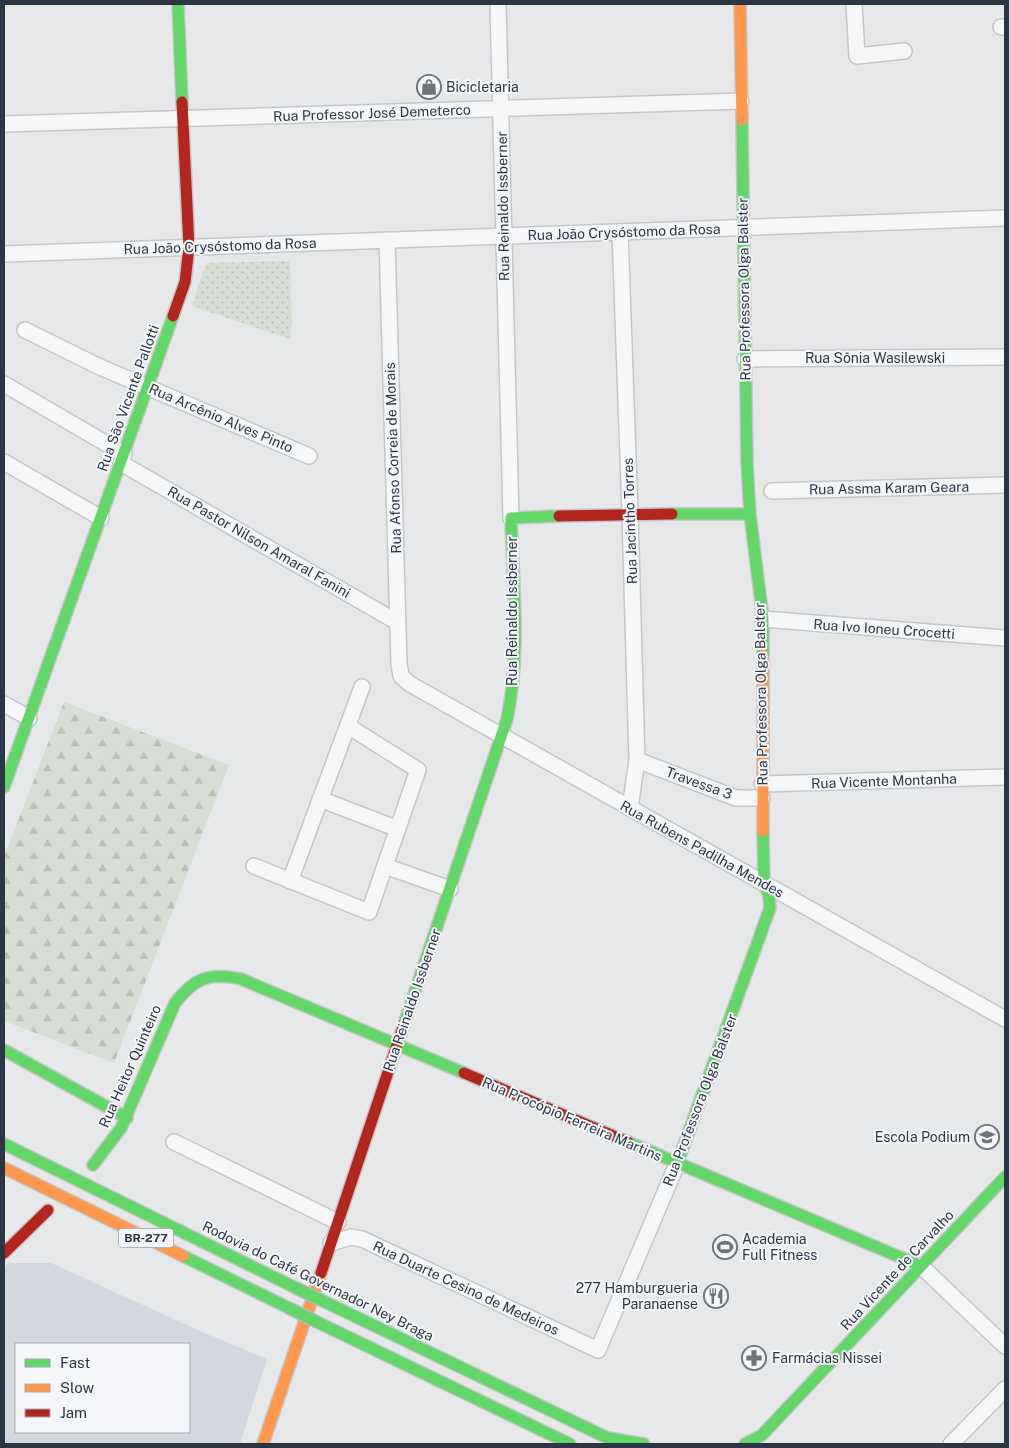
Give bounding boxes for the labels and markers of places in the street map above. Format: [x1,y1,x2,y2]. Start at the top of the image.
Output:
shop icon: Bicicletaria [416,74,442,100]
place label: Bicicletaria [446,79,519,95]
school or university icon: Escola Podium [974,1124,1000,1150]
place label: Escola Podium [875,1129,970,1145]
place label: Academia Full Fitness [742,1231,817,1263]
sports icon: Academia Full Fitness [712,1234,738,1260]
place label: 277 Hamburgueria Paranaense [576,1280,698,1312]
restaurant icon: 277 Hamburgueria Paranaense [703,1283,729,1309]
pharmacy icon: Farmácias Nissei [741,1345,767,1371]
place label: Farmácias Nissei [772,1350,882,1366]

